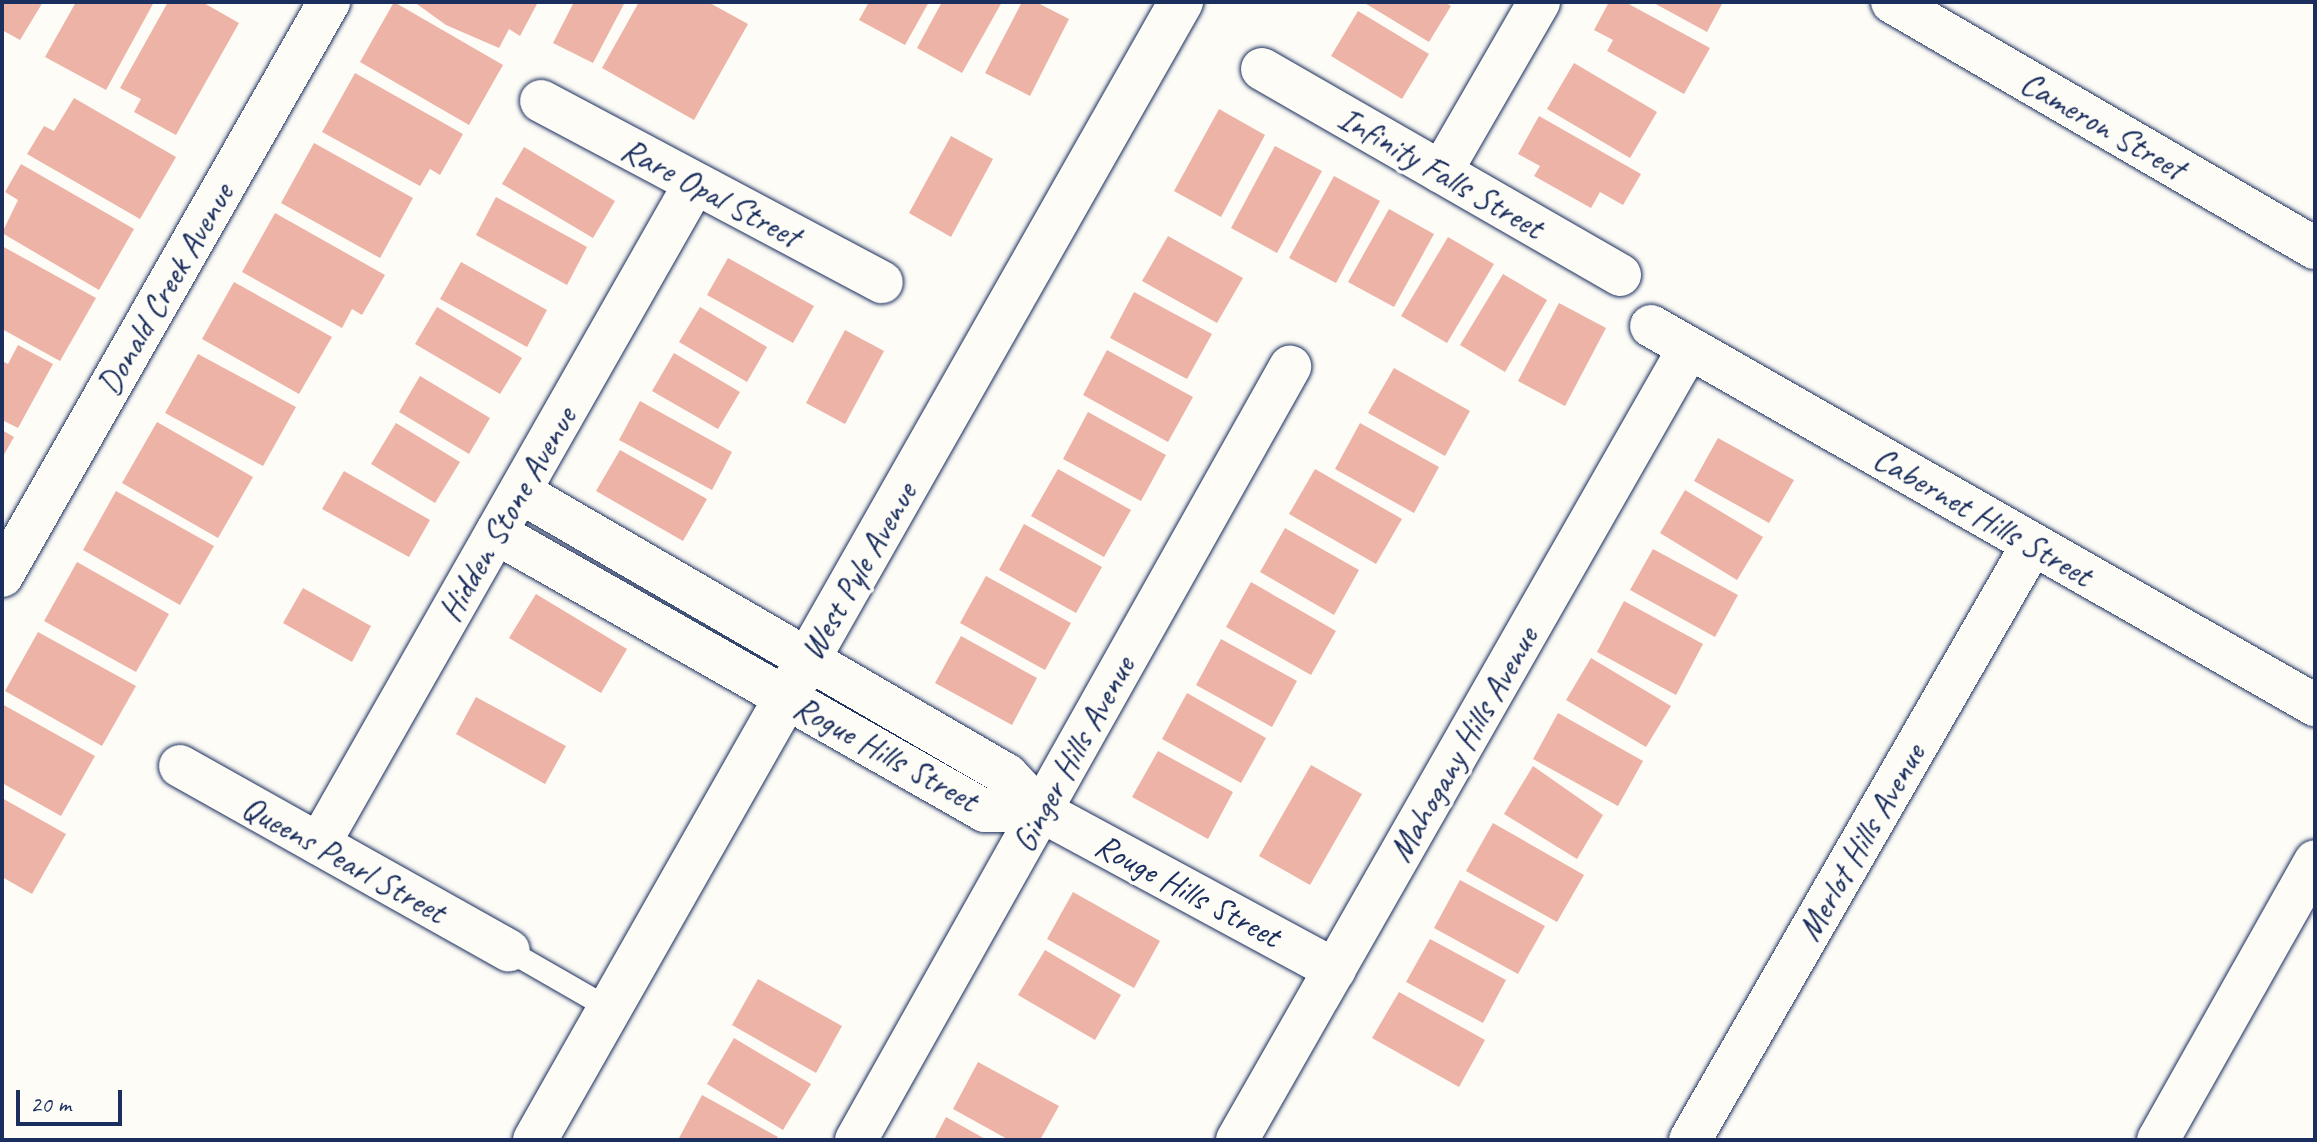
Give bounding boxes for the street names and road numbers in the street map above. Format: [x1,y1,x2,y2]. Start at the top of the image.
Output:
street label: Cameron Street [2014,62,2192,188]
street label: Infinity Falls Street [1331,96,1551,248]
street label: Rare Opal Street [614,128,808,256]
street label: Donald Creek Avenue [88,176,242,402]
street label: Hidden Stone Avenue [429,400,585,628]
street label: Cabernet Hills Street [1866,437,2100,595]
street label: West Pyle Avenue [791,475,925,667]
street label: Mahogany Hills Avenue [1379,620,1547,868]
street label: Ginger Hills Avenue [1002,649,1144,859]
street label: Rogue Hills Street [786,685,986,821]
street label: Merlot Hills Avenue [1788,736,1934,948]
street label: Queens Pearl Street [235,786,453,932]
street label: Rouge Hills Street [1088,824,1288,956]

